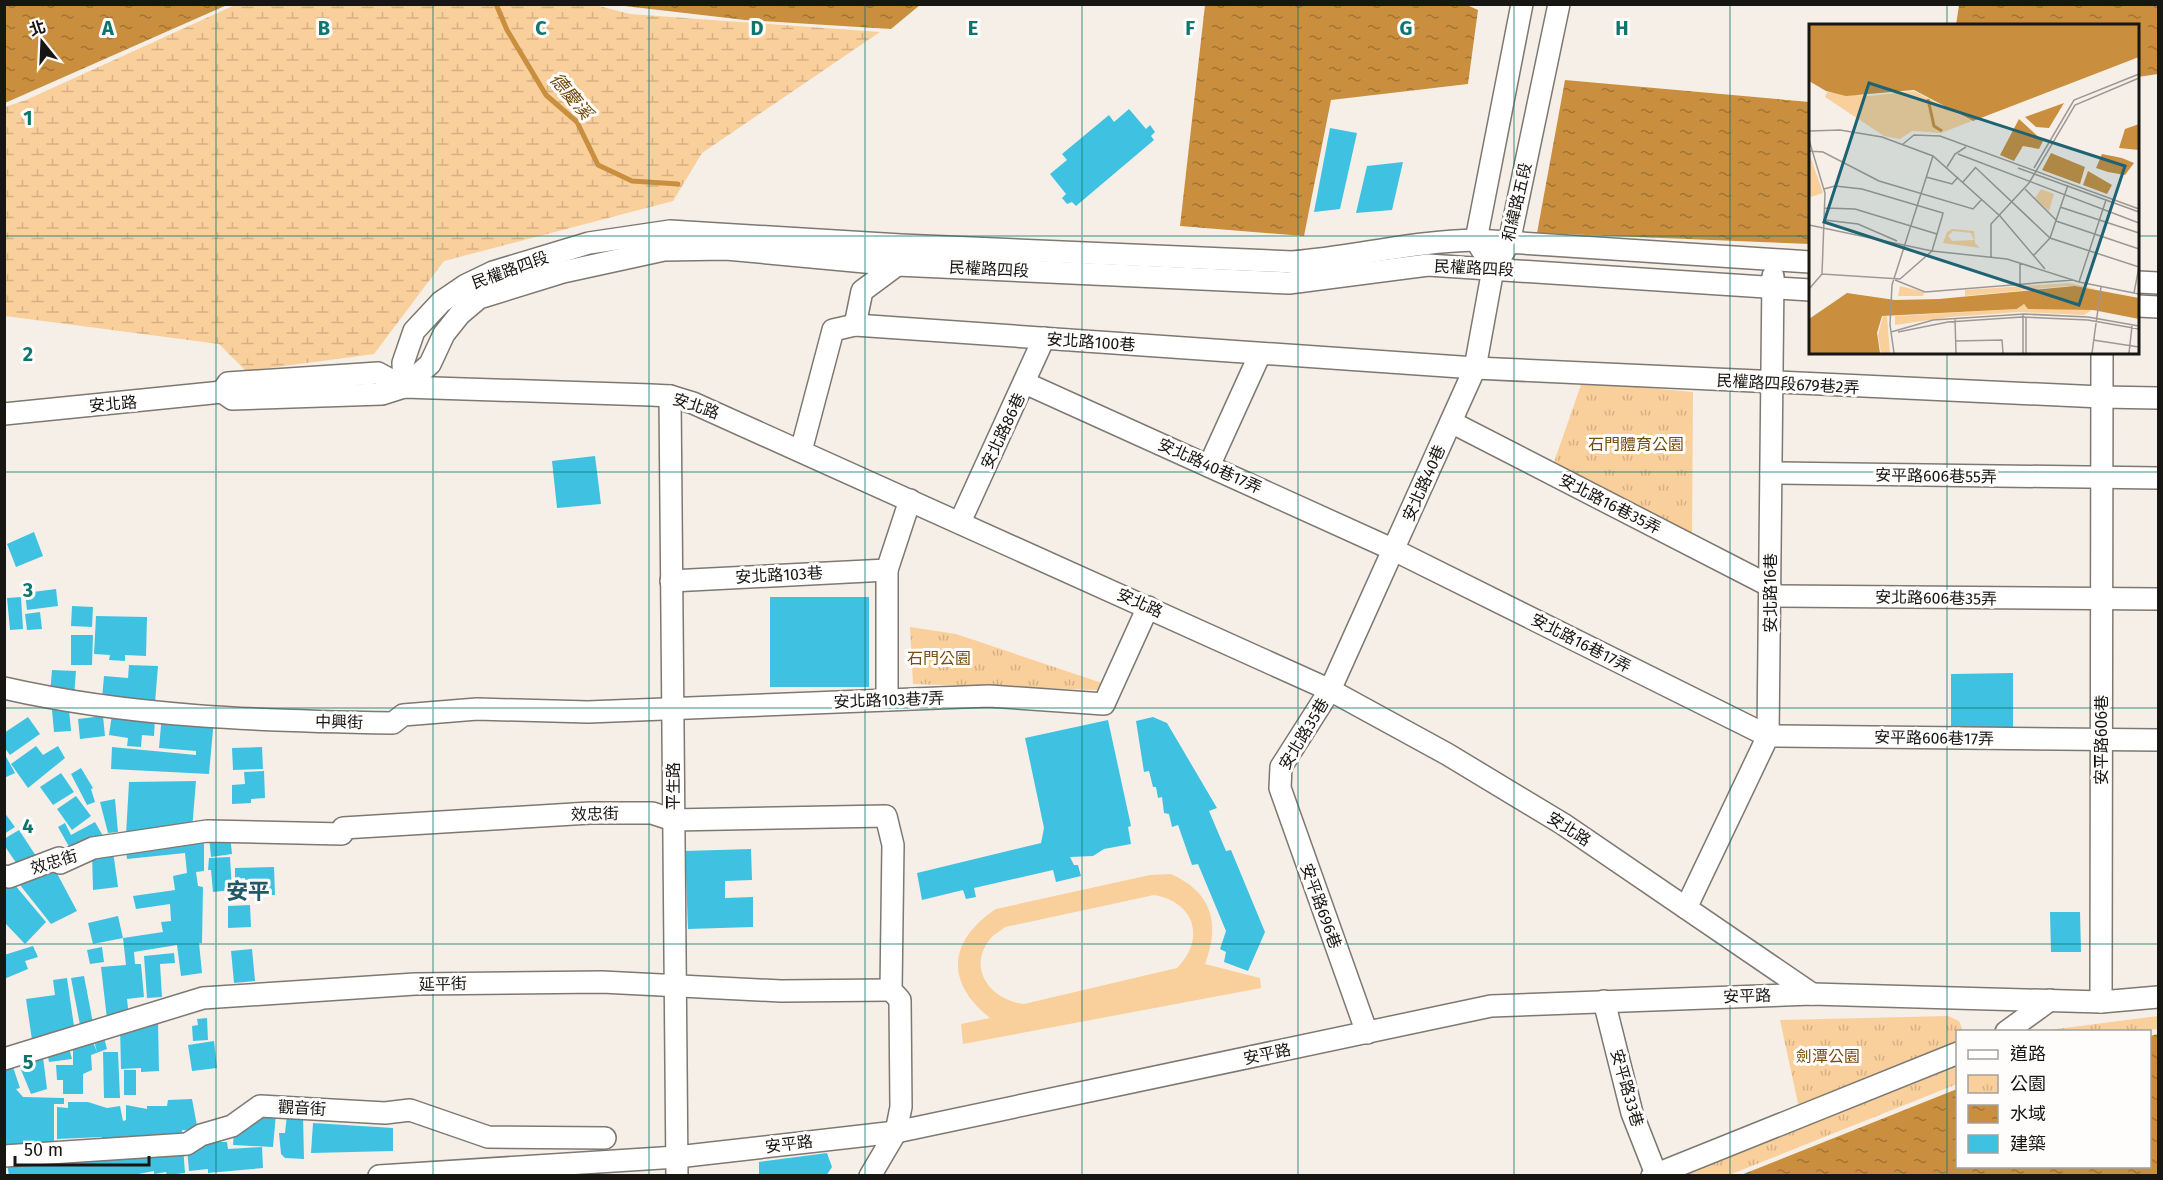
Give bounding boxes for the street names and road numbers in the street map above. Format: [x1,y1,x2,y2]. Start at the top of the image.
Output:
street label: 和緯路五段 [1499,161,1535,243]
street label: 民權路四段 [469,247,551,293]
street label: 民權路四段 [1434,256,1514,280]
street label: 民權路四段 [949,257,1029,281]
street label: 安北路100巷 [1046,329,1136,355]
street label: 民權路四段679巷2弄 [1716,371,1860,397]
street label: 安北路 [670,389,722,423]
street label: 安北路86巷 [977,390,1029,472]
street label: 安北路 [88,392,138,416]
street label: 安北路40巷17弄 [1155,435,1265,497]
street label: 安北路40巷 [1399,442,1449,524]
street label: 安平路606巷55弄 [1875,465,1997,487]
street label: 安北路16巷35弄 [1556,470,1664,538]
street label: 安北路16巷 [1761,553,1780,633]
street label: 安北路103巷 [735,563,823,587]
street label: 安北路 [1114,585,1166,621]
street label: 安北路606巷35弄 [1875,587,1997,609]
street label: 安北路16巷17弄 [1528,610,1634,676]
street label: 安北路103巷7弄 [833,689,945,711]
street label: 安北路35巷 [1275,695,1333,773]
street label: 安平路606巷 [2092,695,2111,785]
street label: 中興街 [315,712,363,732]
street label: 安平路606巷17弄 [1874,727,1994,749]
street label: 平生路 [664,762,683,810]
street label: 效忠街 [571,804,619,824]
street label: 安北路 [1544,808,1594,850]
street label: 效忠街 [28,846,80,878]
street label: 安平路696巷 [1297,861,1345,951]
street label: 延平街 [419,974,467,994]
street label: 安平路 [1723,986,1771,1006]
street label: 安平路 [1242,1040,1292,1068]
street label: 安平路33巷 [1607,1047,1647,1129]
street label: 觀音街 [278,1097,326,1119]
street label: 安平路 [764,1132,814,1156]

